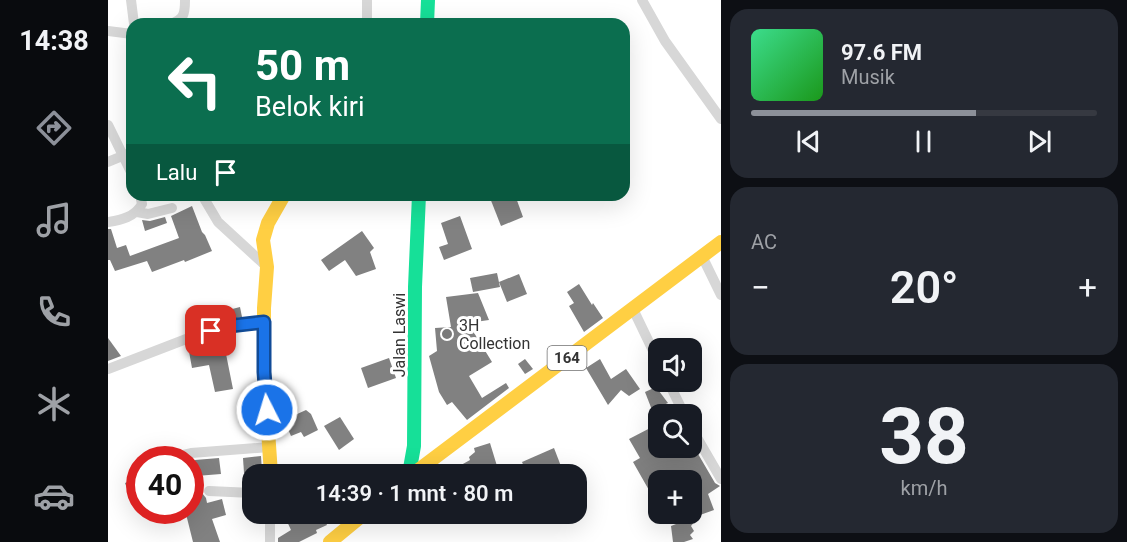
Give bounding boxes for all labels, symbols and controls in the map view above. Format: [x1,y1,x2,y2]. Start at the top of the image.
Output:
text: 14:38 [19,25,89,57]
text: 97.6 FM [841,40,922,65]
text: 50 m [255,41,350,90]
icon: left [156,42,234,120]
text: Musik [841,65,895,89]
text: Belok kiri [255,91,364,123]
icon: directions [33,107,75,149]
icon: previous [792,125,825,158]
icon: pause [907,125,940,158]
icon: next [1023,125,1056,158]
icon: arrive [209,156,242,189]
text: Lalu [156,160,197,185]
icon: music [33,199,75,241]
text: AC [751,230,777,254]
text: 20° [890,261,958,314]
text: − [751,268,770,307]
text: + [1078,268,1097,307]
icon: phone [33,291,75,333]
street label: Jalan Laswi [390,293,409,377]
pin [185,305,236,356]
icon: arrive [194,314,227,347]
place label: 3H Collection [459,316,530,353]
marker: 3H Collection [440,327,454,341]
map controls [648,338,702,524]
button: sound [648,338,702,392]
road number: 164 [548,346,586,370]
position arrow [235,378,299,442]
icon: climate [33,383,75,425]
text: 38 [879,391,969,482]
button: search [648,404,702,458]
speed limit sign: 40 [126,446,204,524]
button: + [648,470,702,524]
icon: car [33,475,75,517]
text: km/h [901,476,947,500]
text: 14:39 · 1 mnt · 80 m [316,481,513,506]

